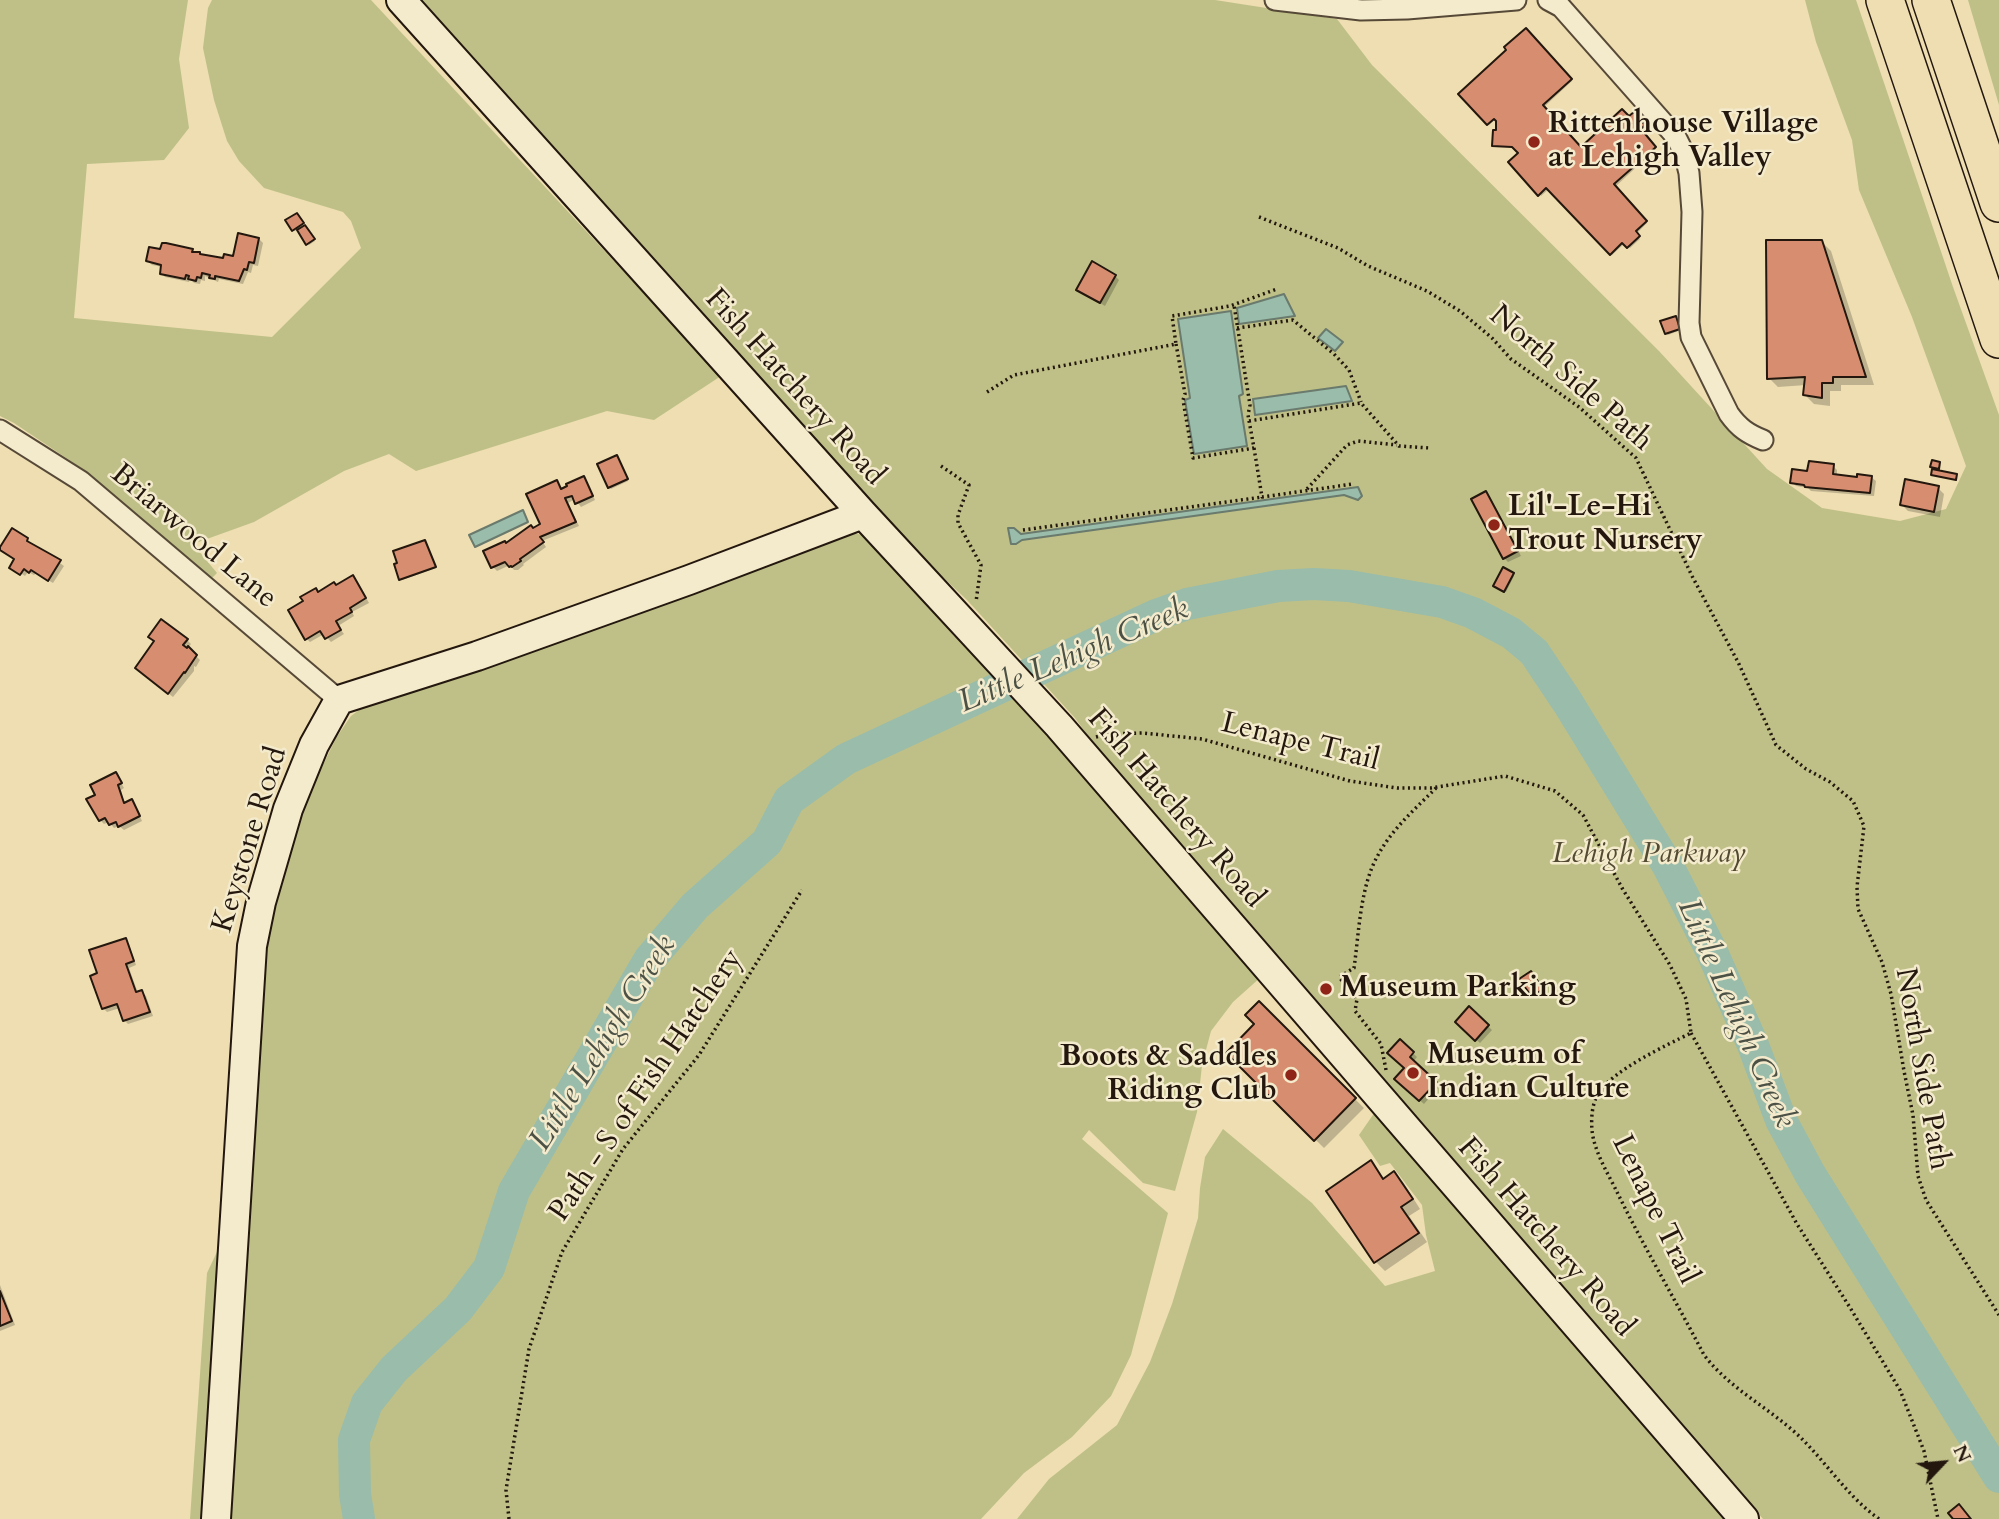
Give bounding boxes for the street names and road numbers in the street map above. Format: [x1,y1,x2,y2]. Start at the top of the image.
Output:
street label: Fish Hatchery Road [696,282,892,494]
street label: North Side Path [1481,298,1659,460]
street label: Briarwood Lane [103,457,283,617]
street label: Fish Hatchery Road [1079,702,1271,916]
street label: Lenape Trail [1217,706,1383,780]
street label: Keystone Road [206,743,296,937]
street label: Path - S of Fish Hatchery [542,943,752,1229]
street label: North Side Path [1886,965,1956,1173]
street label: Lenape Trail [1602,1130,1706,1290]
street label: Fish Hatchery Road [1449,1131,1641,1345]

